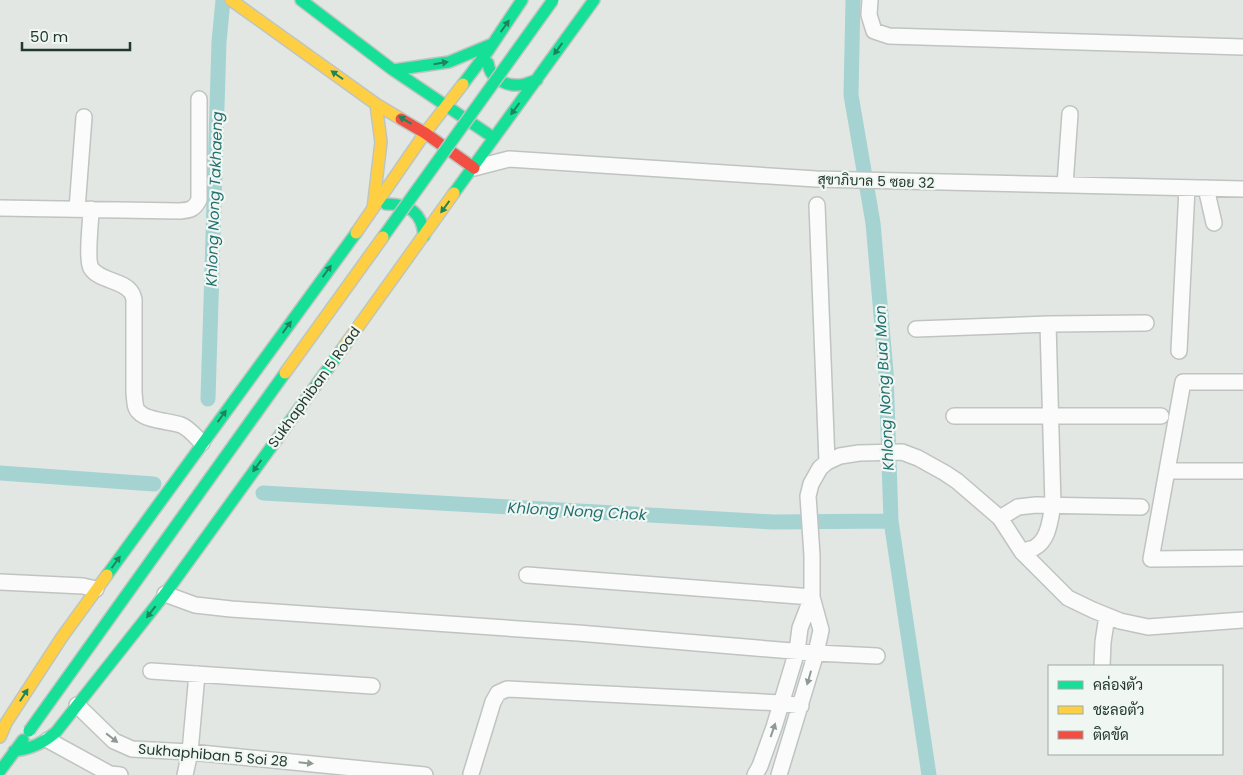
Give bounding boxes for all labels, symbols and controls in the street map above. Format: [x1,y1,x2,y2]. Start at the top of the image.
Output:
one-way arrow [500,19,510,32]
scale bar [22,20,130,52]
text: 50 m [30,26,68,47]
one-way arrow [553,42,564,55]
one-way arrow [434,58,450,66]
one-way arrow [330,70,344,80]
one-way arrow [510,102,521,115]
water label: Khlong Nong Takhaeng [200,111,228,287]
one-way arrow [398,116,411,125]
street label: สุขาภิบาล 5 ซอย 32 [817,169,935,193]
one-way arrow [440,200,450,214]
one-way arrow [322,265,333,278]
water label: Khlong Nong Bua Mon [869,305,899,471]
one-way arrow [281,320,291,333]
street label: Sukhaphiban 5 Road [263,322,365,452]
one-way arrow [217,409,227,423]
one-way arrow [252,459,262,473]
water label: Khlong Nong Chok [507,497,648,525]
one-way arrow [111,556,122,569]
one-way arrow [146,605,157,618]
legend [1048,665,1223,755]
one-way arrow [805,670,813,686]
text: คล่องตัว [1093,674,1143,695]
one-way arrow [19,689,29,702]
text: ชะลอตัว [1093,699,1144,720]
one-way arrow [770,722,777,737]
text: ติดขัด [1093,724,1129,745]
one-way arrow [105,733,118,744]
street label: Sukhaphiban 5 Soi 28 [137,738,289,772]
one-way arrow [298,759,314,767]

